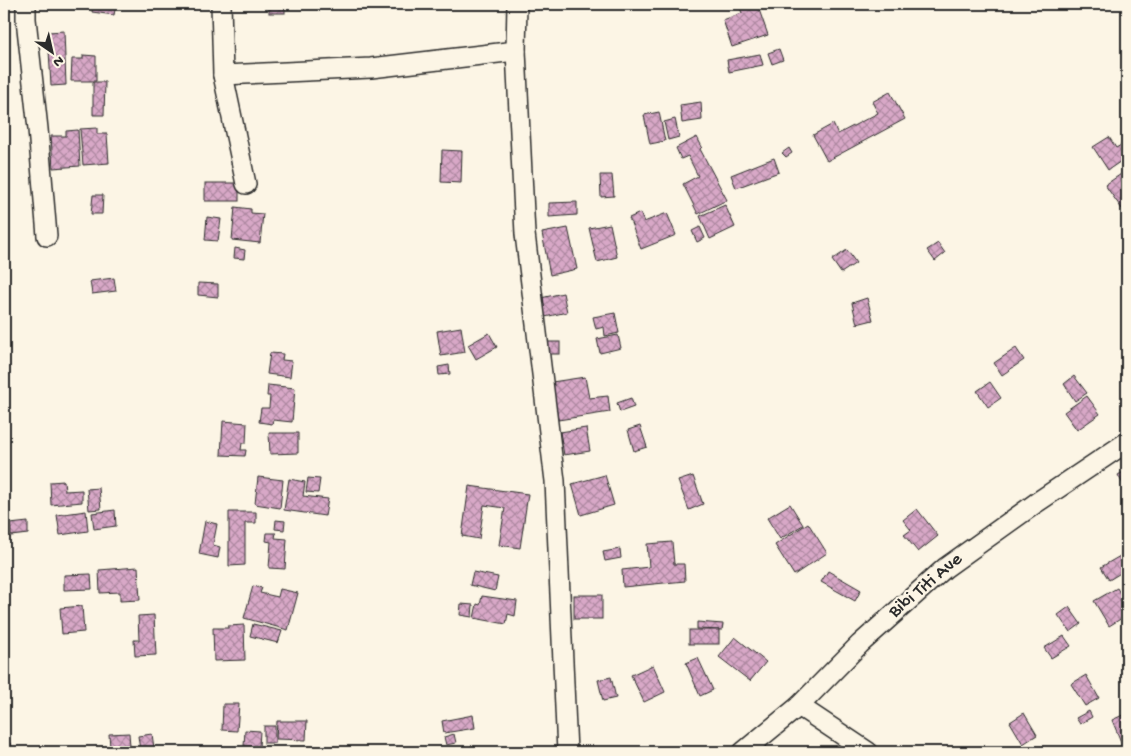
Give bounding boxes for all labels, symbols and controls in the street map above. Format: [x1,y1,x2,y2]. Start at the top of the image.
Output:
north arrow [28,28,78,78]
text: N [49,51,66,70]
street label: Bibi Titi Ave [883,548,968,624]

